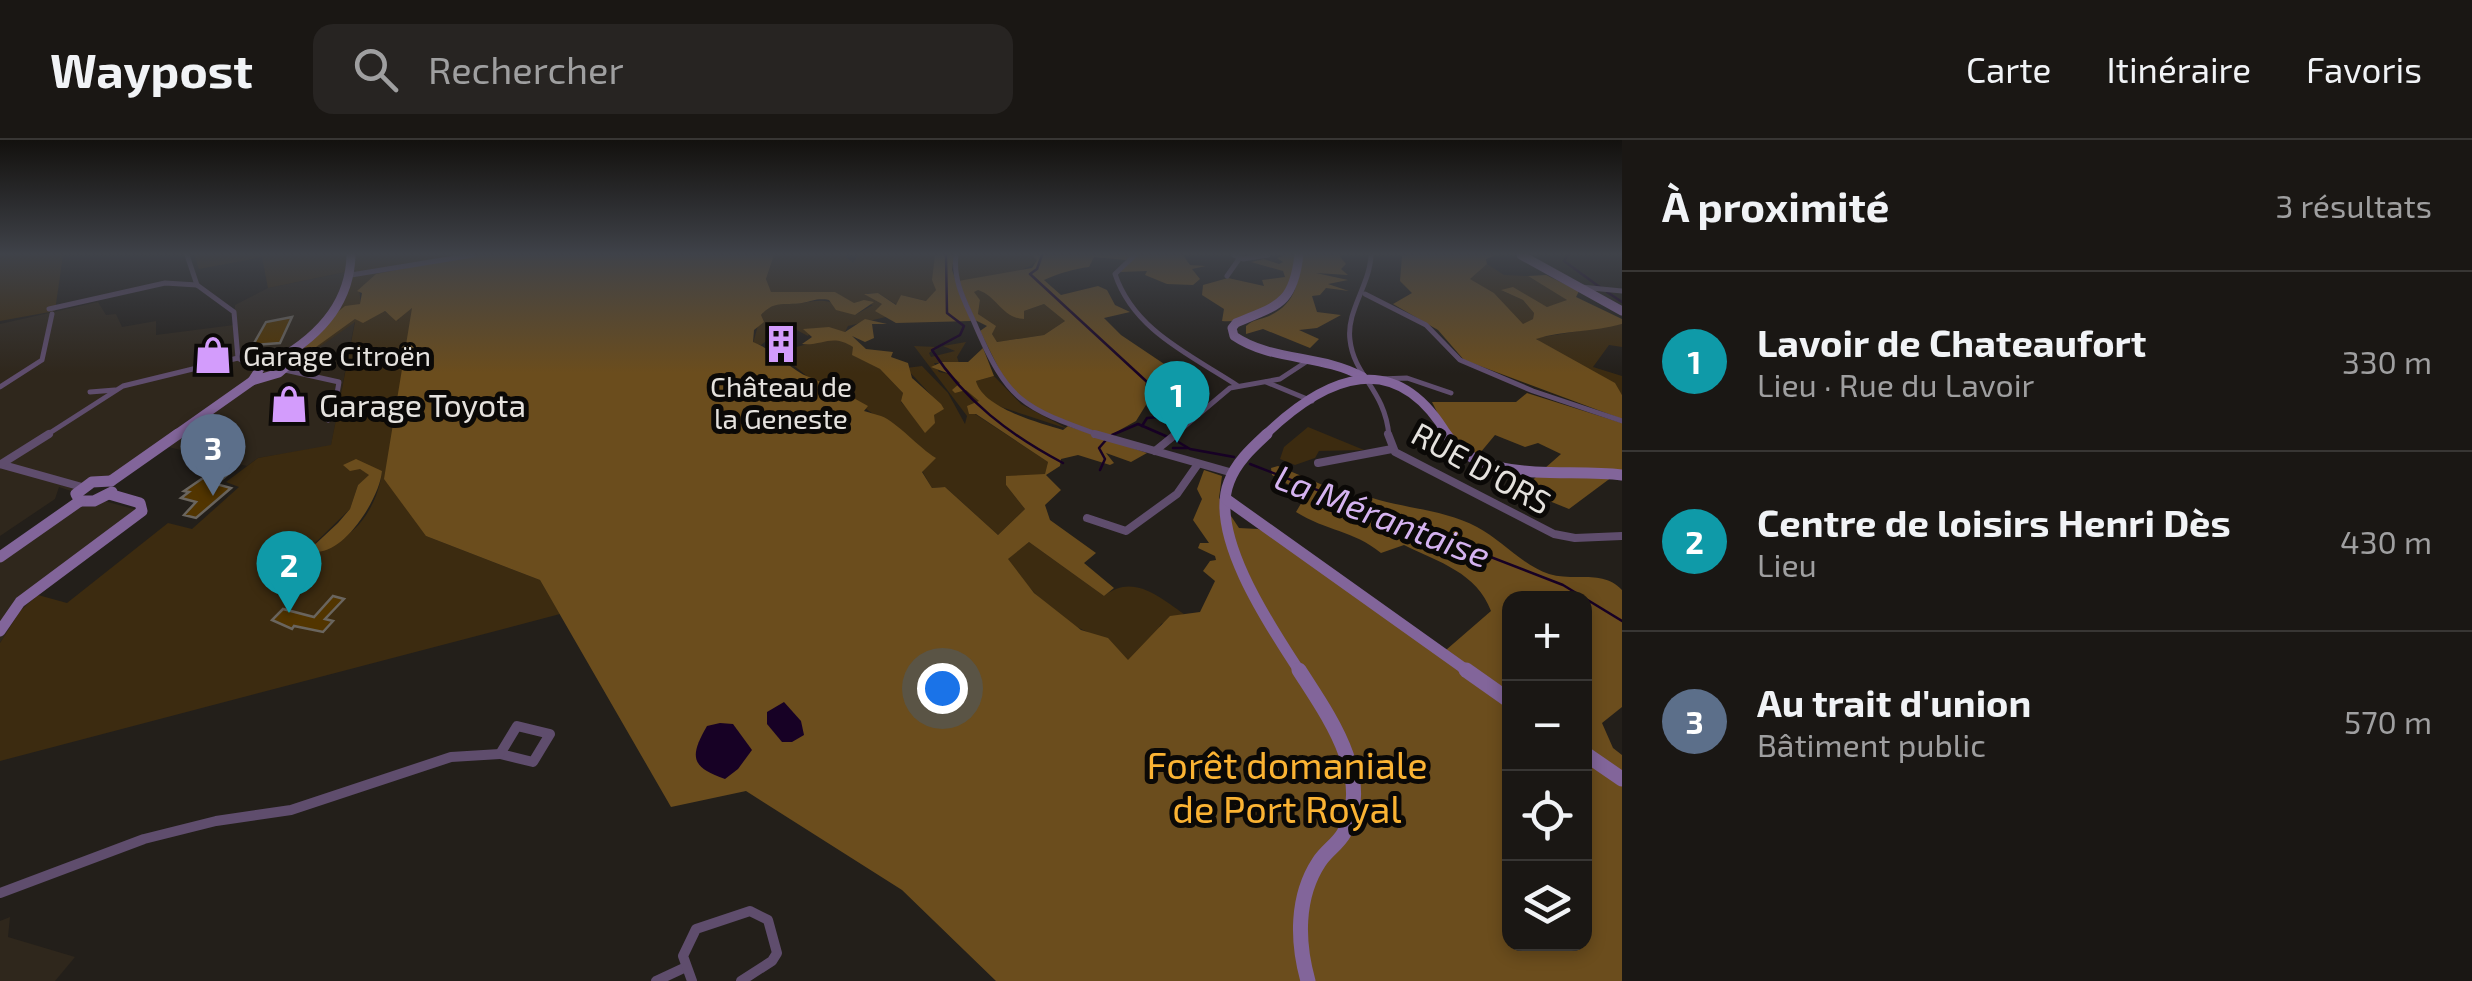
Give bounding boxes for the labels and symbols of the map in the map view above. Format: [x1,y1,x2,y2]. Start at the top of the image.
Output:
building icon: Château de la Geneste [760,323,802,365]
shop icon: Garage Citroën [192,334,234,376]
place label: Garage Citroën [243,338,431,372]
pin: 1 [1144,360,1210,443]
place label: Château de la Geneste [710,369,852,435]
shop icon: Garage Toyota [268,383,310,425]
place label: Garage Toyota [319,385,526,423]
street label: RUE D'ORS [1406,413,1558,521]
pin: 3 [180,414,246,496]
water label: La Mérantaise [1269,455,1497,575]
pin: 2 [256,530,322,613]
your location [917,663,968,714]
park label: Forêt domaniale de Port Royal [1146,741,1428,831]

